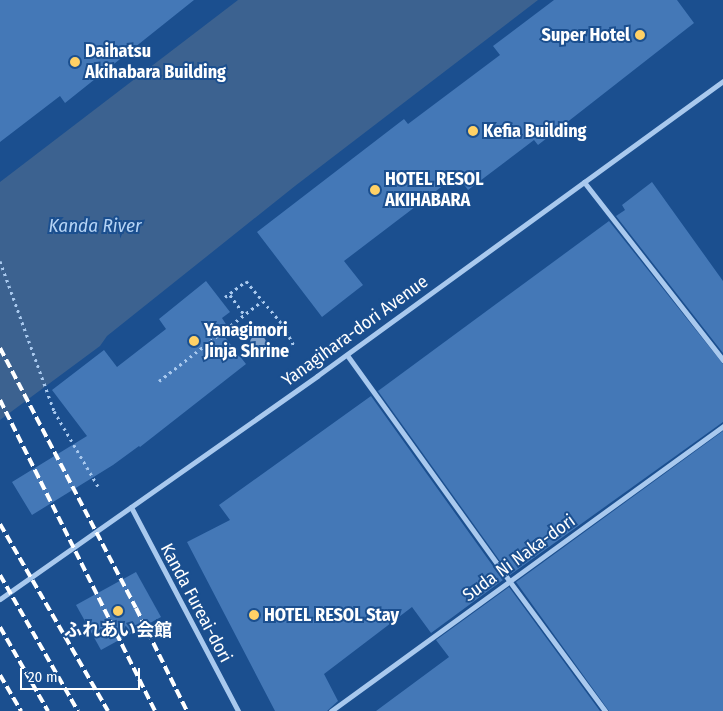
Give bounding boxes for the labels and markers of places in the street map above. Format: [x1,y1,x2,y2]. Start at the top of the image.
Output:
place label: Super Hotel [542,24,630,46]
marker: Super Hotel [634,29,646,41]
place label: Daihatsu Akihabara Building [85,41,226,84]
marker: Daihatsu Akihabara Building [69,56,81,68]
place label: Kefia Building [483,120,587,142]
marker: Kefia Building [467,125,479,137]
place label: HOTEL RESOL AKIHABARA [385,169,484,212]
marker: HOTEL RESOL AKIHABARA [369,184,381,196]
place label: Yanagimori Jinja Shrine [204,320,289,362]
marker: Yanagimori Jinja Shrine [188,335,200,347]
place label: HOTEL RESOL Stay [264,604,399,626]
marker: ふれあい会館 [112,605,124,617]
marker: HOTEL RESOL Stay [248,609,260,621]
place label: ふれあい会館 [64,619,172,641]

